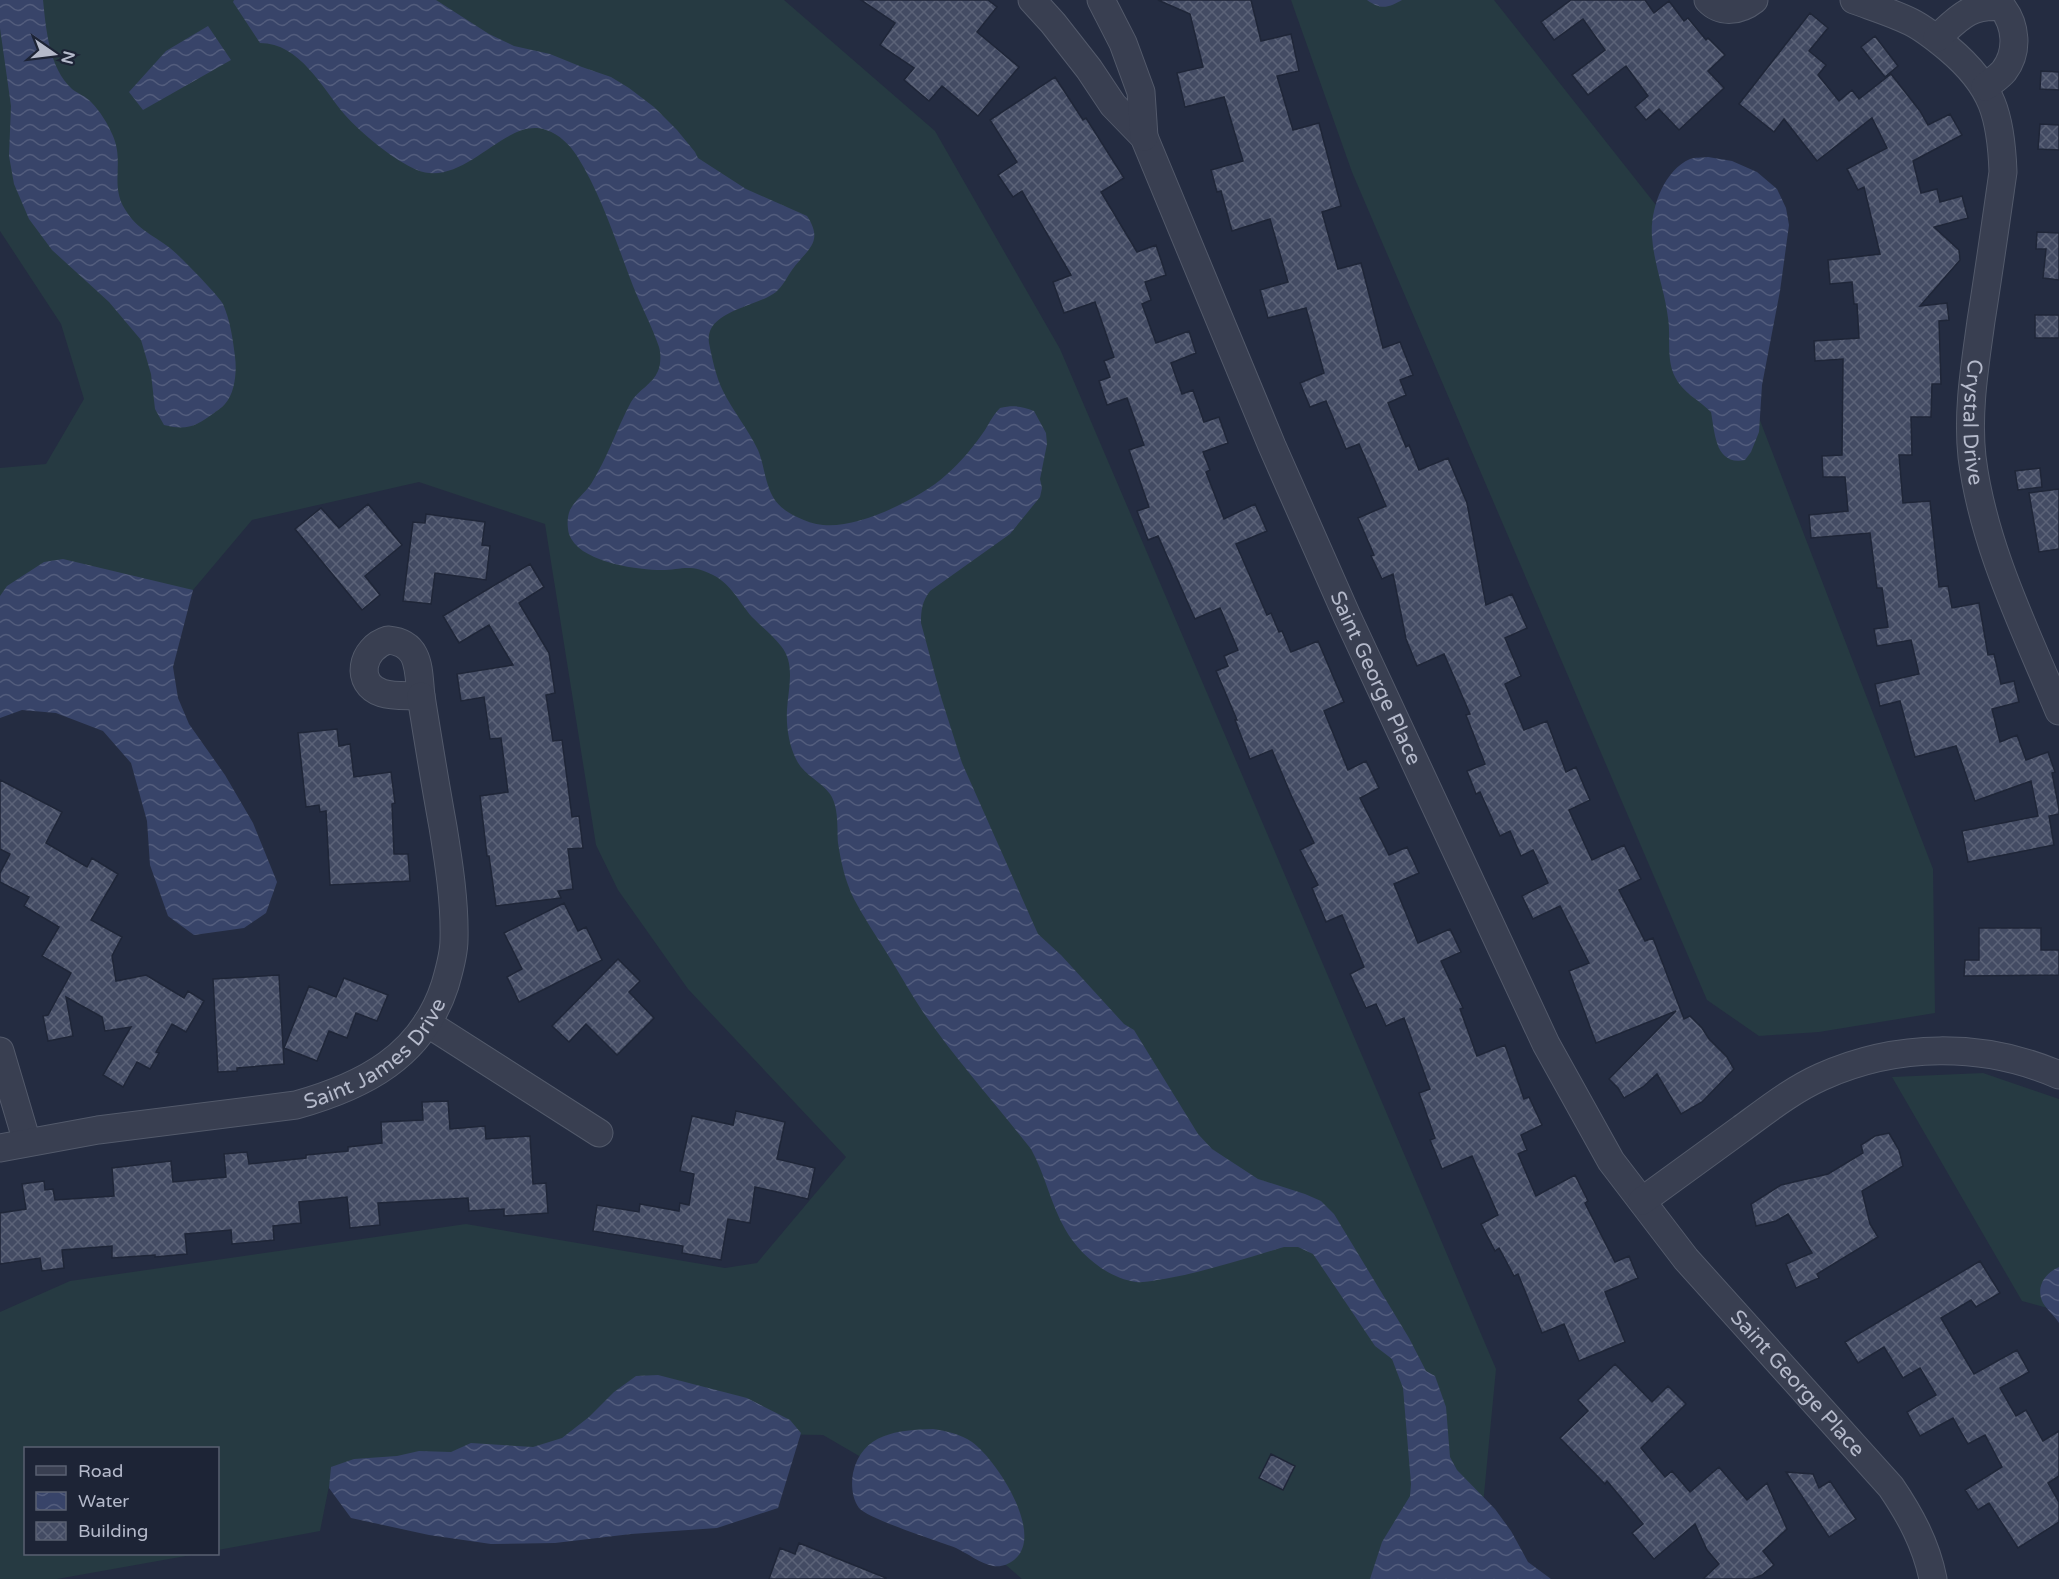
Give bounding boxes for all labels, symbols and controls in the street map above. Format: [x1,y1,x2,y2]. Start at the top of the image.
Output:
north arrow [24,24,84,84]
text: N [56,49,79,66]
street label: Crystal Drive [1957,358,1988,487]
street label: Saint George Place [1325,587,1427,769]
street label: Saint James Drive [301,994,451,1115]
street label: Saint George Place [1725,1305,1870,1462]
legend [24,1447,219,1555]
text: Road [78,1460,123,1482]
text: Water [78,1490,129,1512]
text: Building [78,1520,148,1542]

